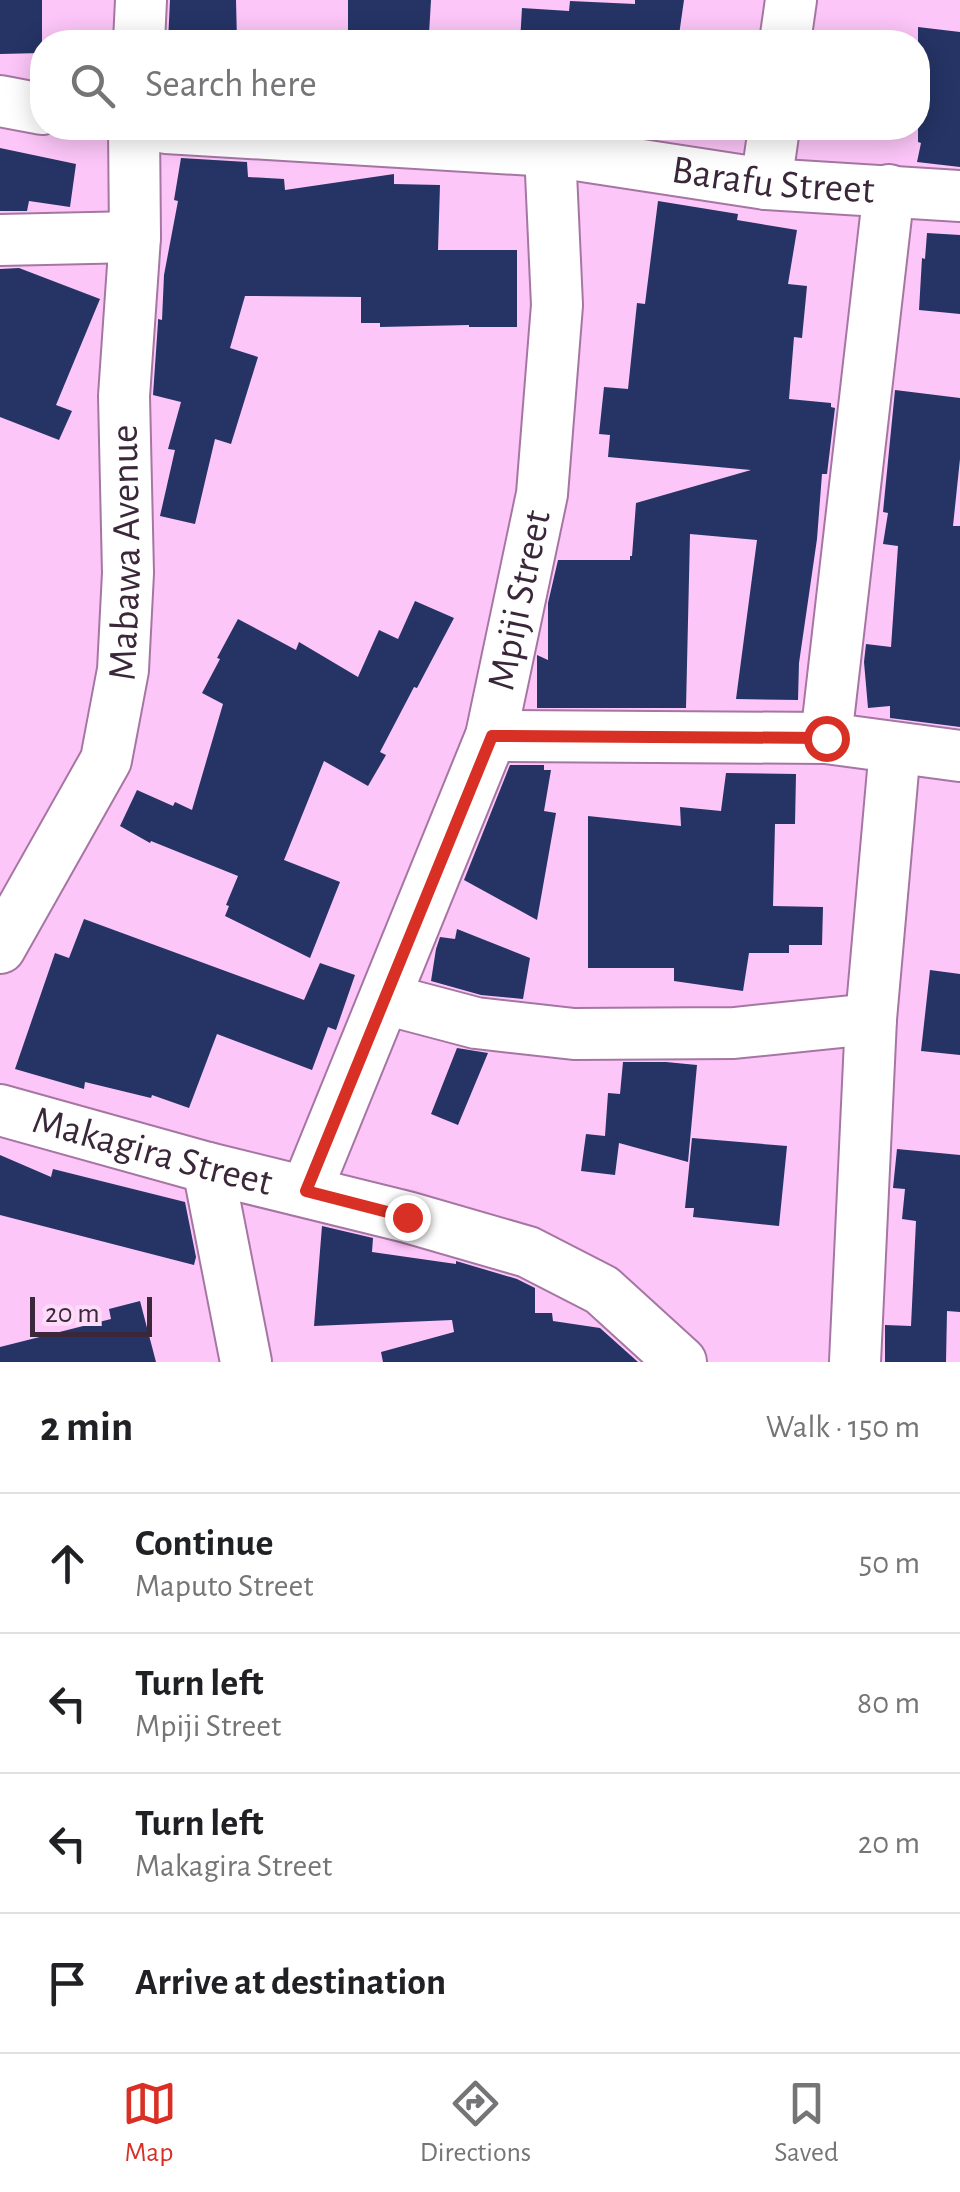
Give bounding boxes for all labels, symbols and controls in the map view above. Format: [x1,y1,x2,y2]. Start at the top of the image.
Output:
search box [30,30,930,140]
icon: search [65,58,120,113]
text: Search here [145,66,317,104]
street label: Barafu Street [669,150,876,211]
street label: Mabawa Avenue [102,424,148,682]
street label: Mpiji Street [481,506,558,694]
route start [804,716,850,762]
street label: Makagira Street [28,1100,276,1203]
route end [385,1195,431,1241]
scale bar [30,1292,152,1336]
text: 20 m [45,1300,100,1328]
text: 2 min [40,1406,133,1448]
text: Walk · 150 m [766,1411,920,1443]
text: Continue [135,1525,273,1563]
icon: ahead [40,1536,95,1591]
text: 50 m [859,1547,920,1579]
text: Maputo Street [135,1570,313,1602]
text: Turn left [135,1665,263,1703]
icon: left [40,1676,95,1731]
text: 80 m [857,1687,920,1719]
text: Mpiji Street [135,1710,281,1742]
text: Turn left [135,1805,263,1843]
icon: left [40,1816,95,1871]
text: 20 m [858,1827,920,1859]
text: Makagira Street [135,1850,332,1882]
icon: arrive [40,1956,95,2011]
text: Arrive at destination [135,1964,446,2002]
tab: Map [122,2076,177,2170]
tab: Directions [420,2076,531,2170]
tab: Saved [774,2076,838,2170]

